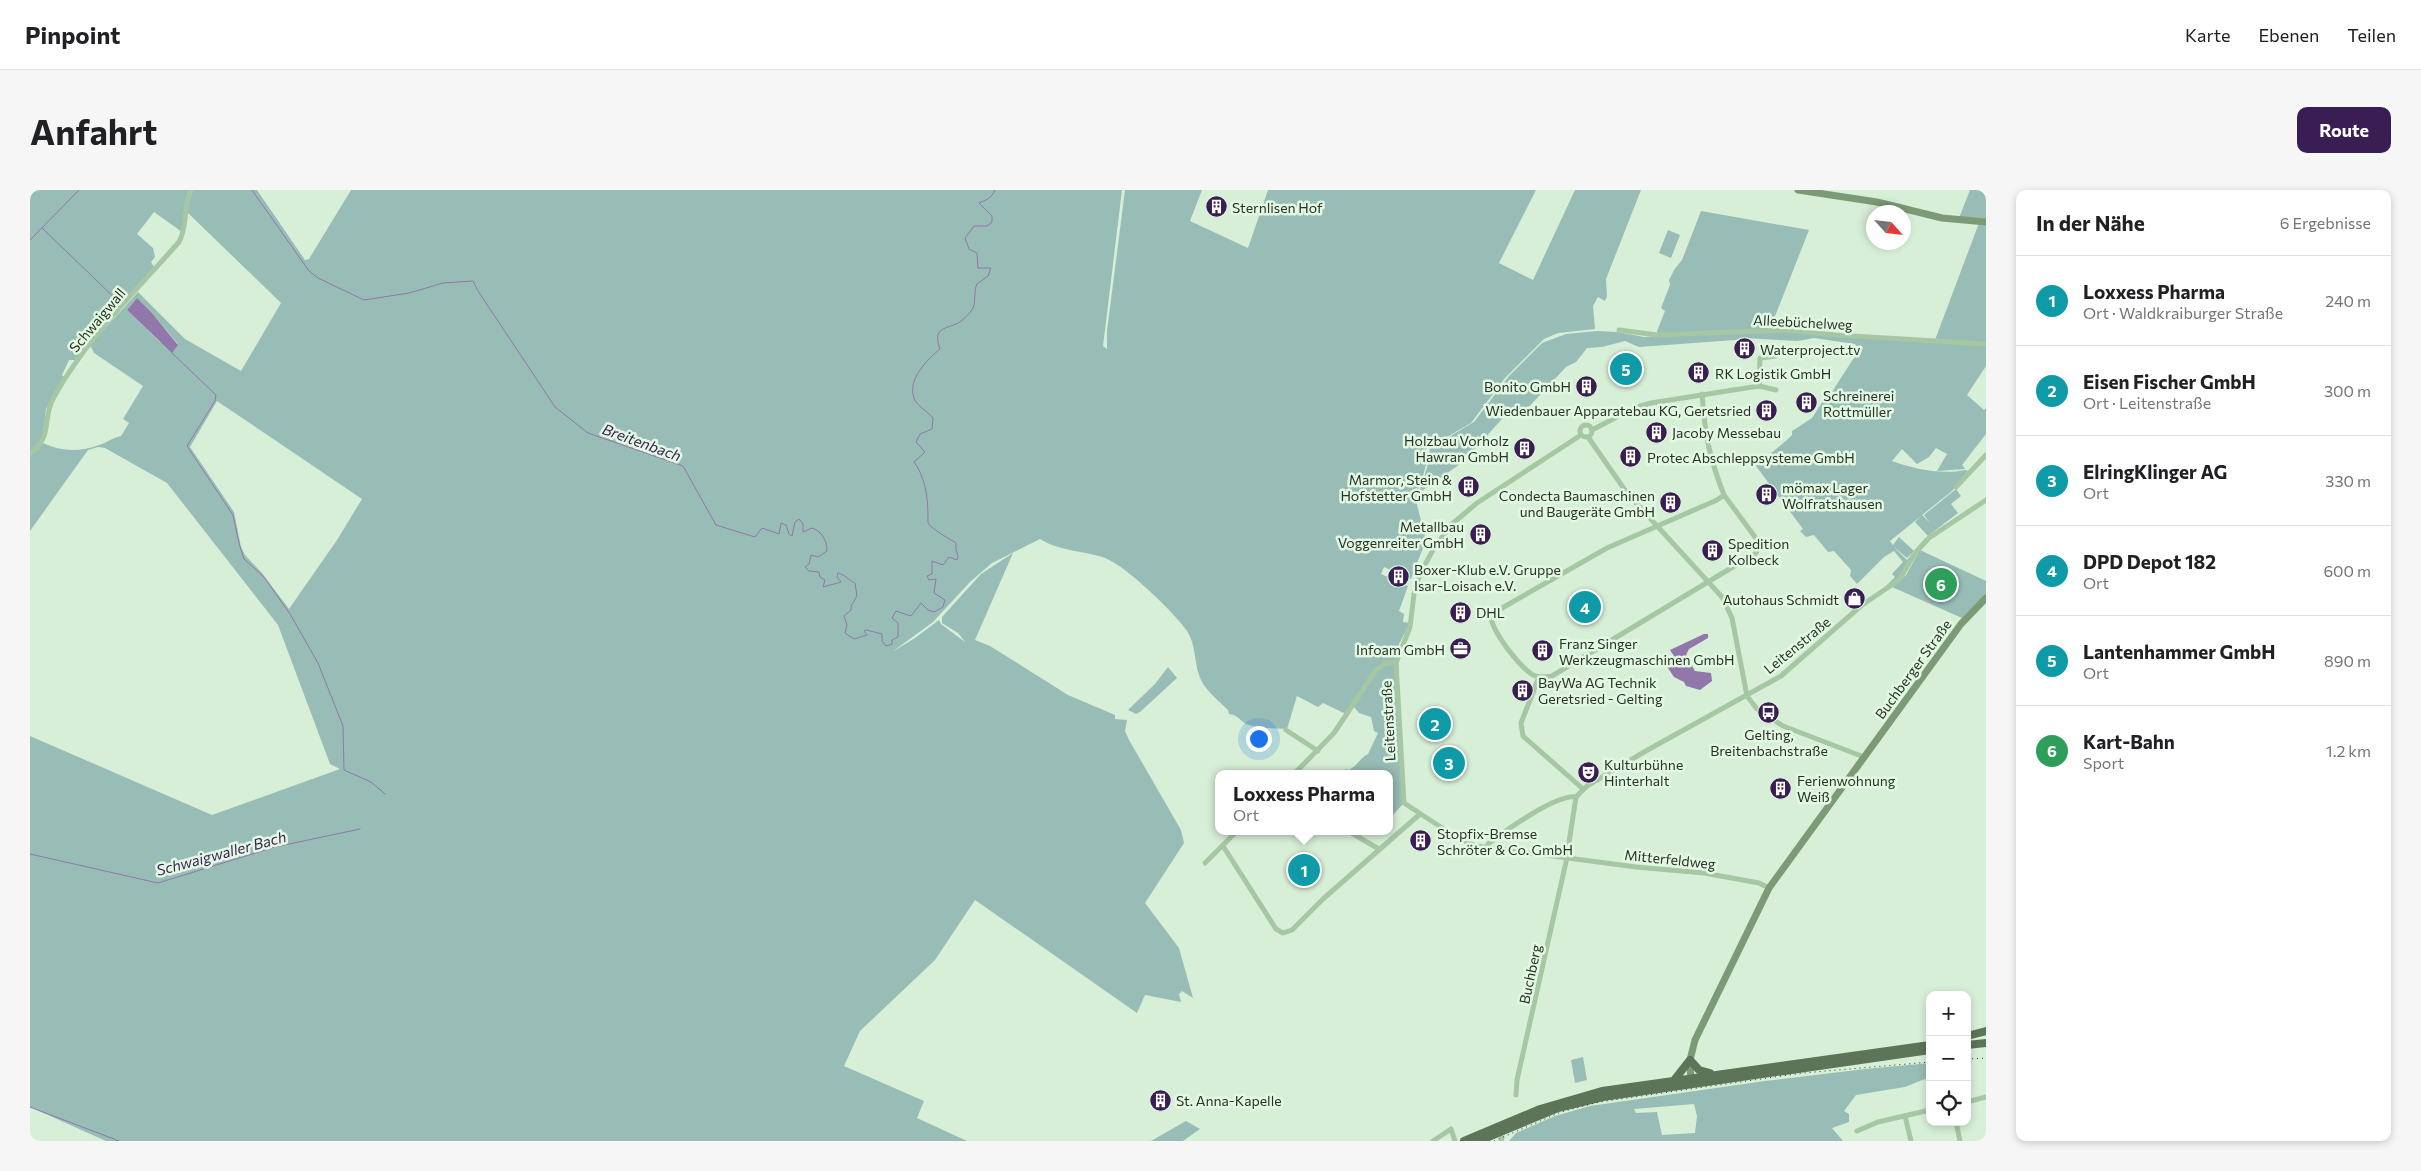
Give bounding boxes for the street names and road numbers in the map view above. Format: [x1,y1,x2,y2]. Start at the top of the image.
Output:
street label: Schwaigwall [65,285,129,355]
street label: Alleebüchelweg [1753,311,1854,333]
street label: Leitenstraße [1760,613,1834,677]
street label: Buchberger Straße [1871,616,1955,722]
street label: Leitenstraße [1377,680,1399,762]
street label: Mitterfeldweg [1624,846,1717,872]
street label: Buchberg [1515,942,1545,1005]

